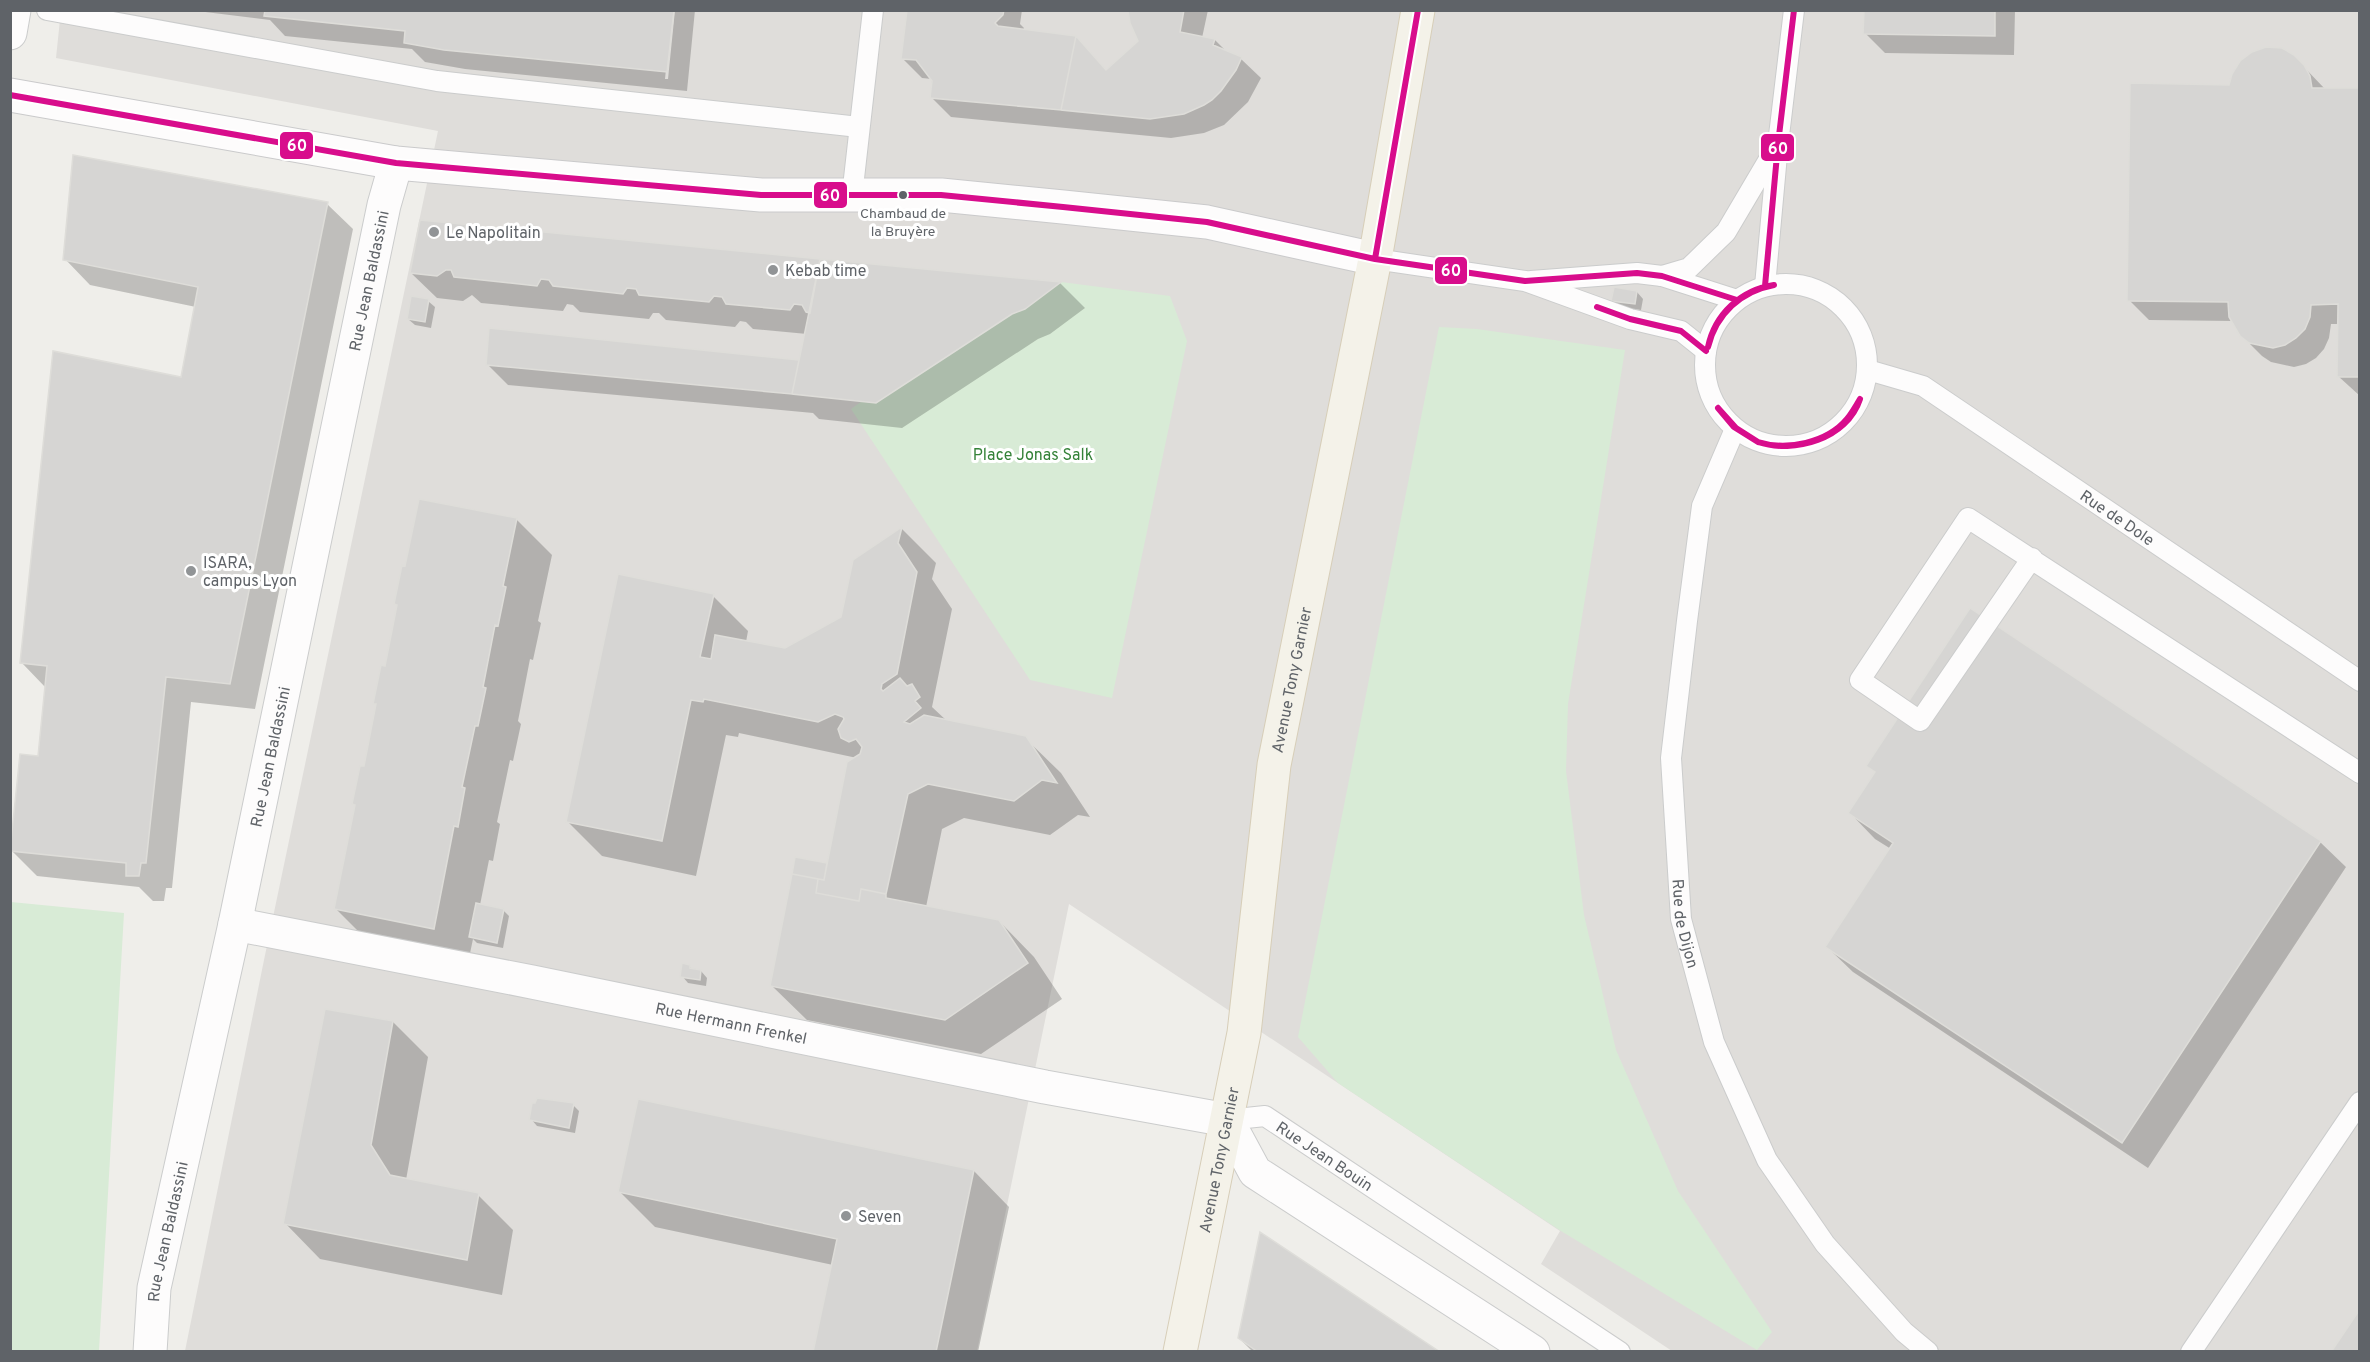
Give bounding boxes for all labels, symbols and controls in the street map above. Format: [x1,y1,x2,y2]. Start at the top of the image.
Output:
line badge: 60 [279,131,314,160]
line badge: 60 [1760,133,1795,162]
text: 60 [287,137,307,157]
text: 60 [1768,140,1788,160]
line badge: 60 [813,181,848,209]
text: 60 [820,187,840,207]
marker: Chambaud de la Bruyère [897,189,909,201]
place label: Chambaud de la Bruyère [860,206,946,241]
street label: Rue Jean Baldassini [346,209,395,353]
place label: Le Napolitain [446,224,541,244]
marker: Le Napolitain [427,225,441,239]
line badge: 60 [1434,256,1468,285]
place label: Kebab time [785,262,866,282]
text: 60 [1441,262,1461,282]
marker: Kebab time [766,263,780,277]
park label: Place Jonas Salk [973,446,1093,466]
street label: Rue de Dole [2075,487,2157,551]
place label: ISARA, campus Lyon [203,554,297,592]
marker: ISARA, campus Lyon [184,564,198,578]
street label: Avenue Tony Garnier [1269,605,1317,755]
street label: Rue Jean Baldassini [247,685,296,829]
street label: Rue de Dijon [1667,878,1702,971]
street label: Rue Hermann Frenkel [653,999,809,1050]
street label: Avenue Tony Garnier [1196,1085,1245,1235]
street label: Rue Jean Bouin [1271,1118,1376,1197]
street label: Rue Jean Baldassini [145,1160,194,1302]
place label: Seven [858,1208,901,1228]
marker: Seven [839,1209,853,1223]

